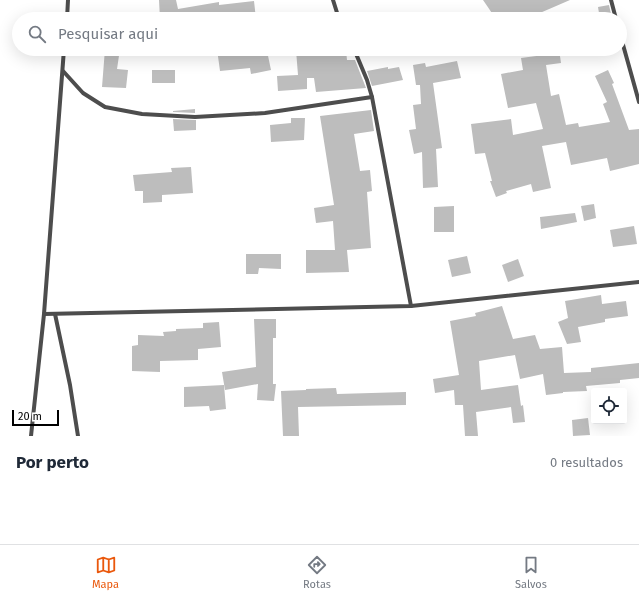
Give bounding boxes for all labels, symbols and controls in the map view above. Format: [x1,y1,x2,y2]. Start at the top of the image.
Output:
search box [12,12,627,56]
icon: search [26,23,48,45]
text: Pesquisar aqui [58,25,158,43]
map controls [591,388,627,424]
button: locate [591,388,627,424]
scale bar [12,408,59,427]
text: 20 m [18,410,42,423]
text: Por perto [16,452,89,473]
text: 0 resultados [550,455,623,470]
tab: Mapa [92,554,119,591]
tab: Rotas [303,554,331,591]
tab: Salvos [515,554,547,591]

